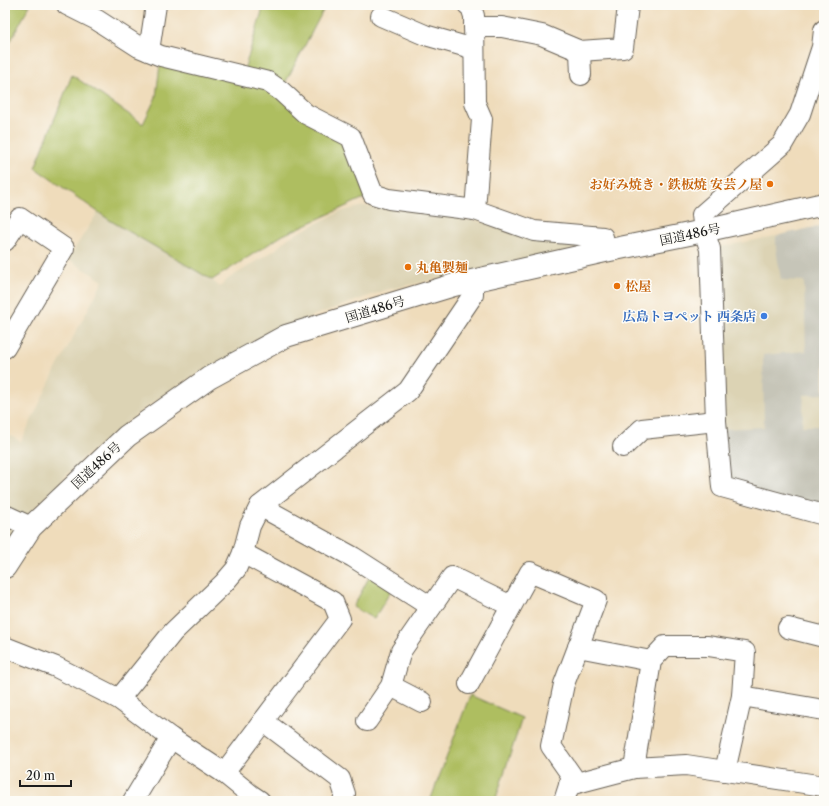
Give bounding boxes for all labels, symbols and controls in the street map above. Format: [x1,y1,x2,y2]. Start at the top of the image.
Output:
place label: お好み焼き・鉄板焼 安芸ノ屋 [590,176,762,192]
marker: お好み焼き・鉄板焼 安芸ノ屋 [765,179,775,189]
street label: 国道486号 [658,220,722,248]
place label: 丸亀製麺 [416,259,468,275]
marker: 丸亀製麺 [403,262,413,272]
place label: 松屋 [625,278,651,294]
marker: 松屋 [612,281,622,291]
street label: 国道486号 [343,292,407,326]
place label: 広島トヨペット 西条店 [623,308,756,324]
marker: 広島トヨペット 西条店 [759,311,769,321]
street label: 国道486号 [68,438,124,492]
scale bar [20,762,71,788]
text: 20 m [26,768,55,783]

